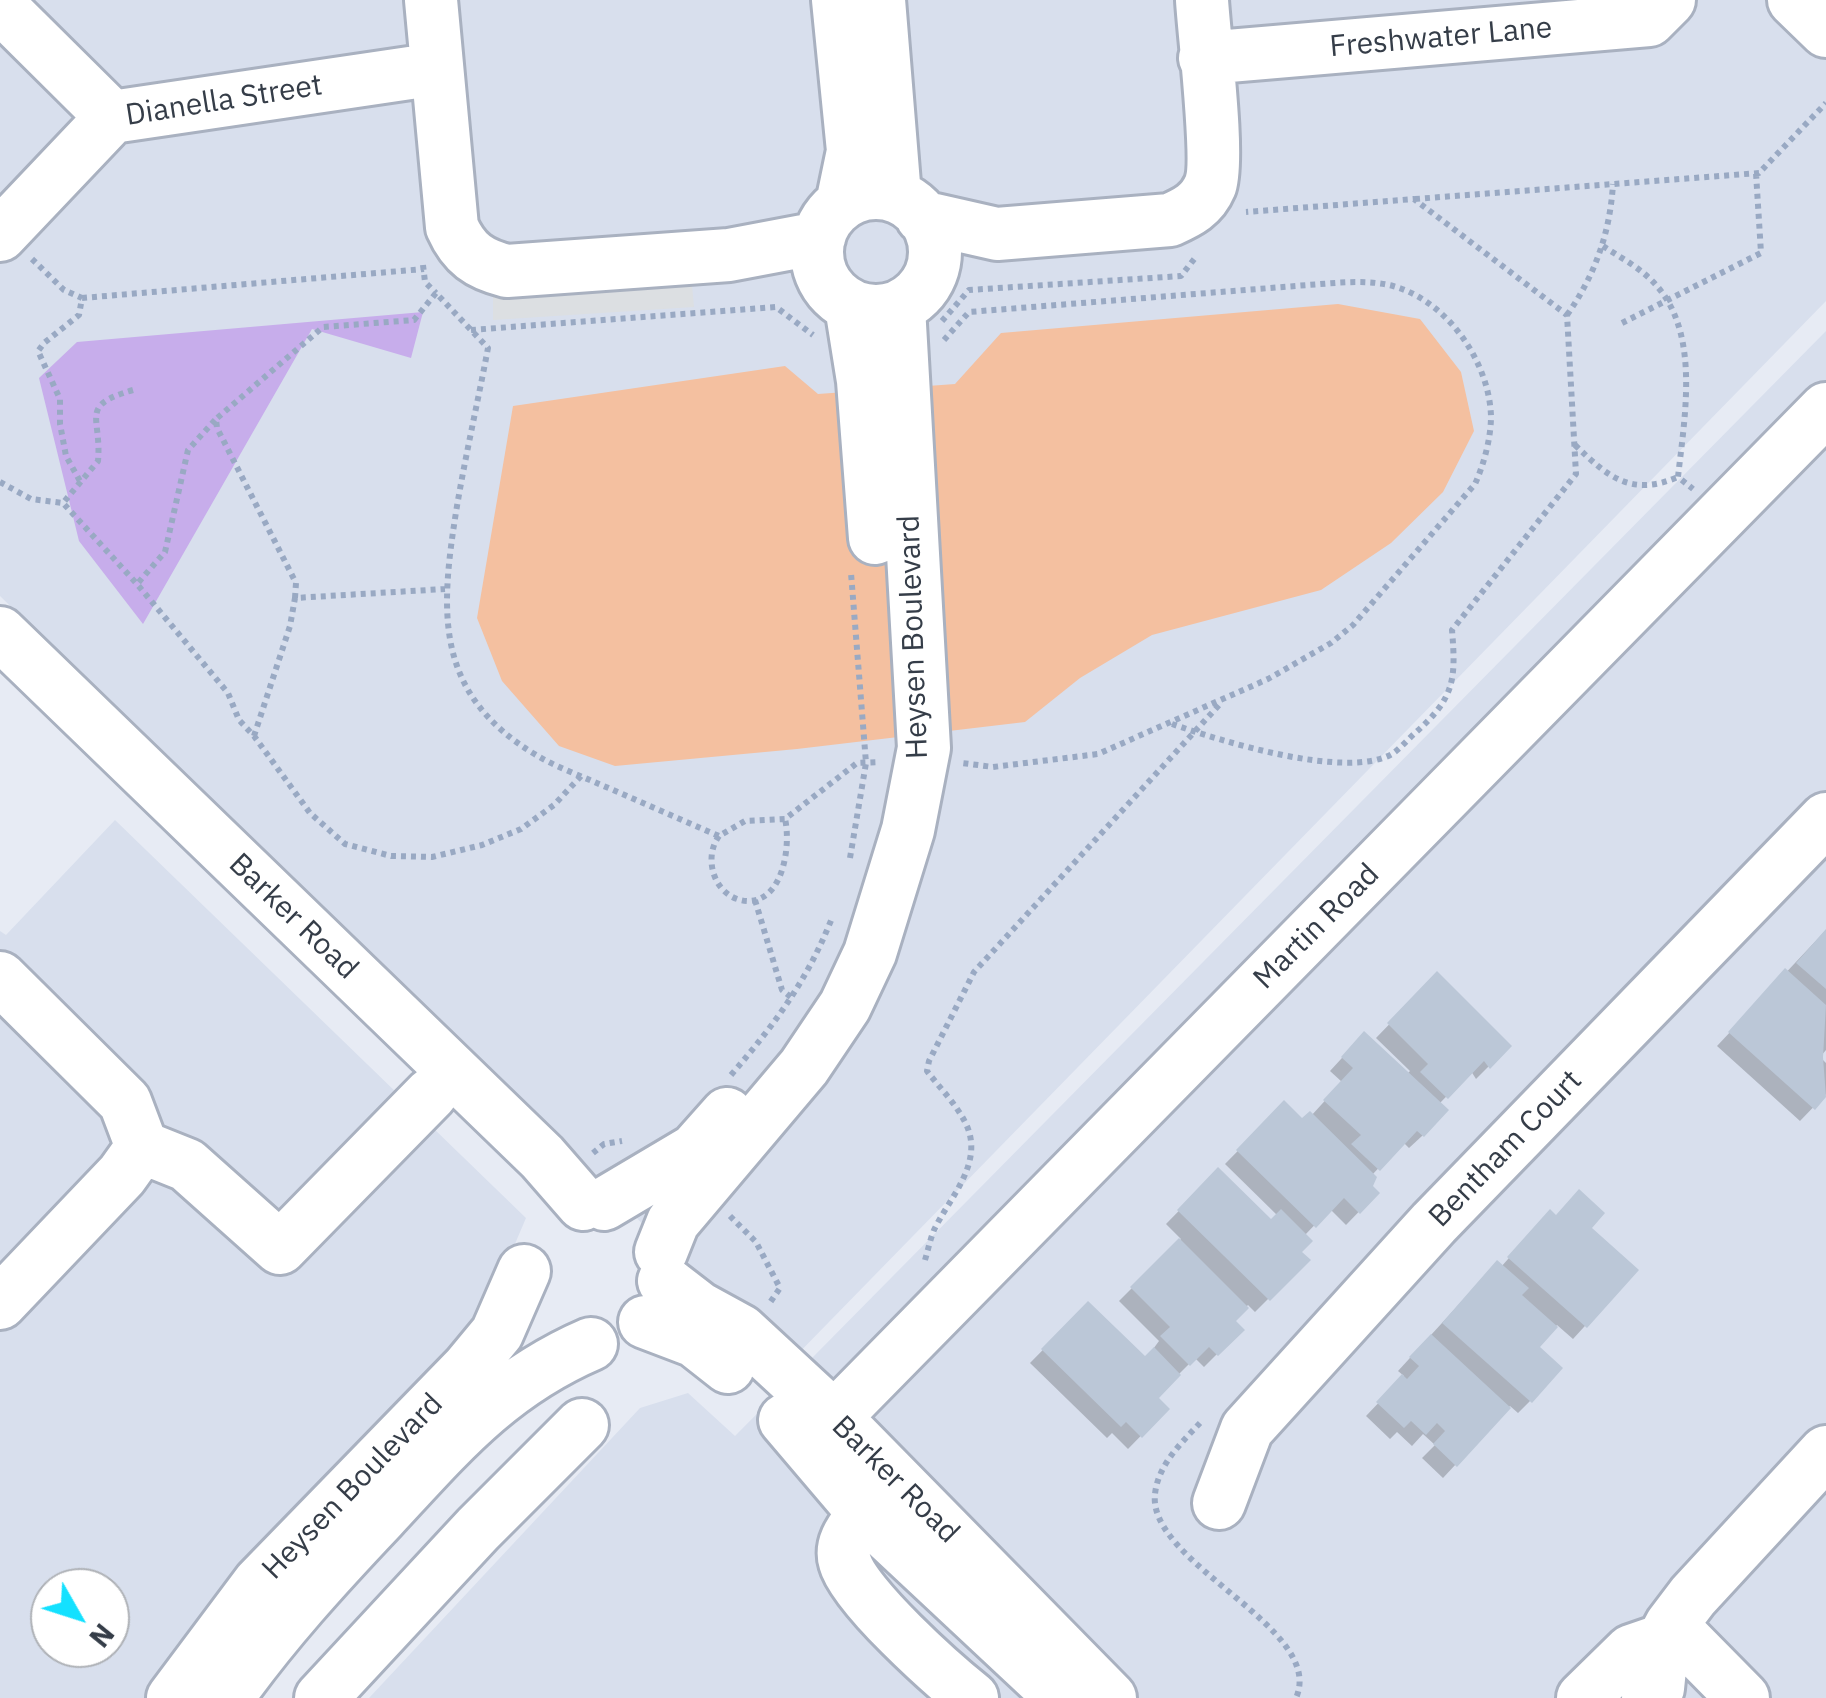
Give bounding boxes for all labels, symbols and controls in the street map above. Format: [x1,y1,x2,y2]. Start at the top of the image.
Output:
street label: Freshwater Lane [1328,10,1554,66]
street label: Dianella Street [123,68,325,134]
street label: Heysen Boulevard [892,514,936,760]
street label: Barker Road [221,847,365,987]
street label: Martin Road [1247,857,1387,997]
street label: Bentham Court [1422,1063,1590,1235]
street label: Heysen Boulevard [255,1387,451,1587]
street label: Barker Road [824,1409,966,1551]
north arrow [30,1568,130,1668]
text: N [81,1616,123,1655]

